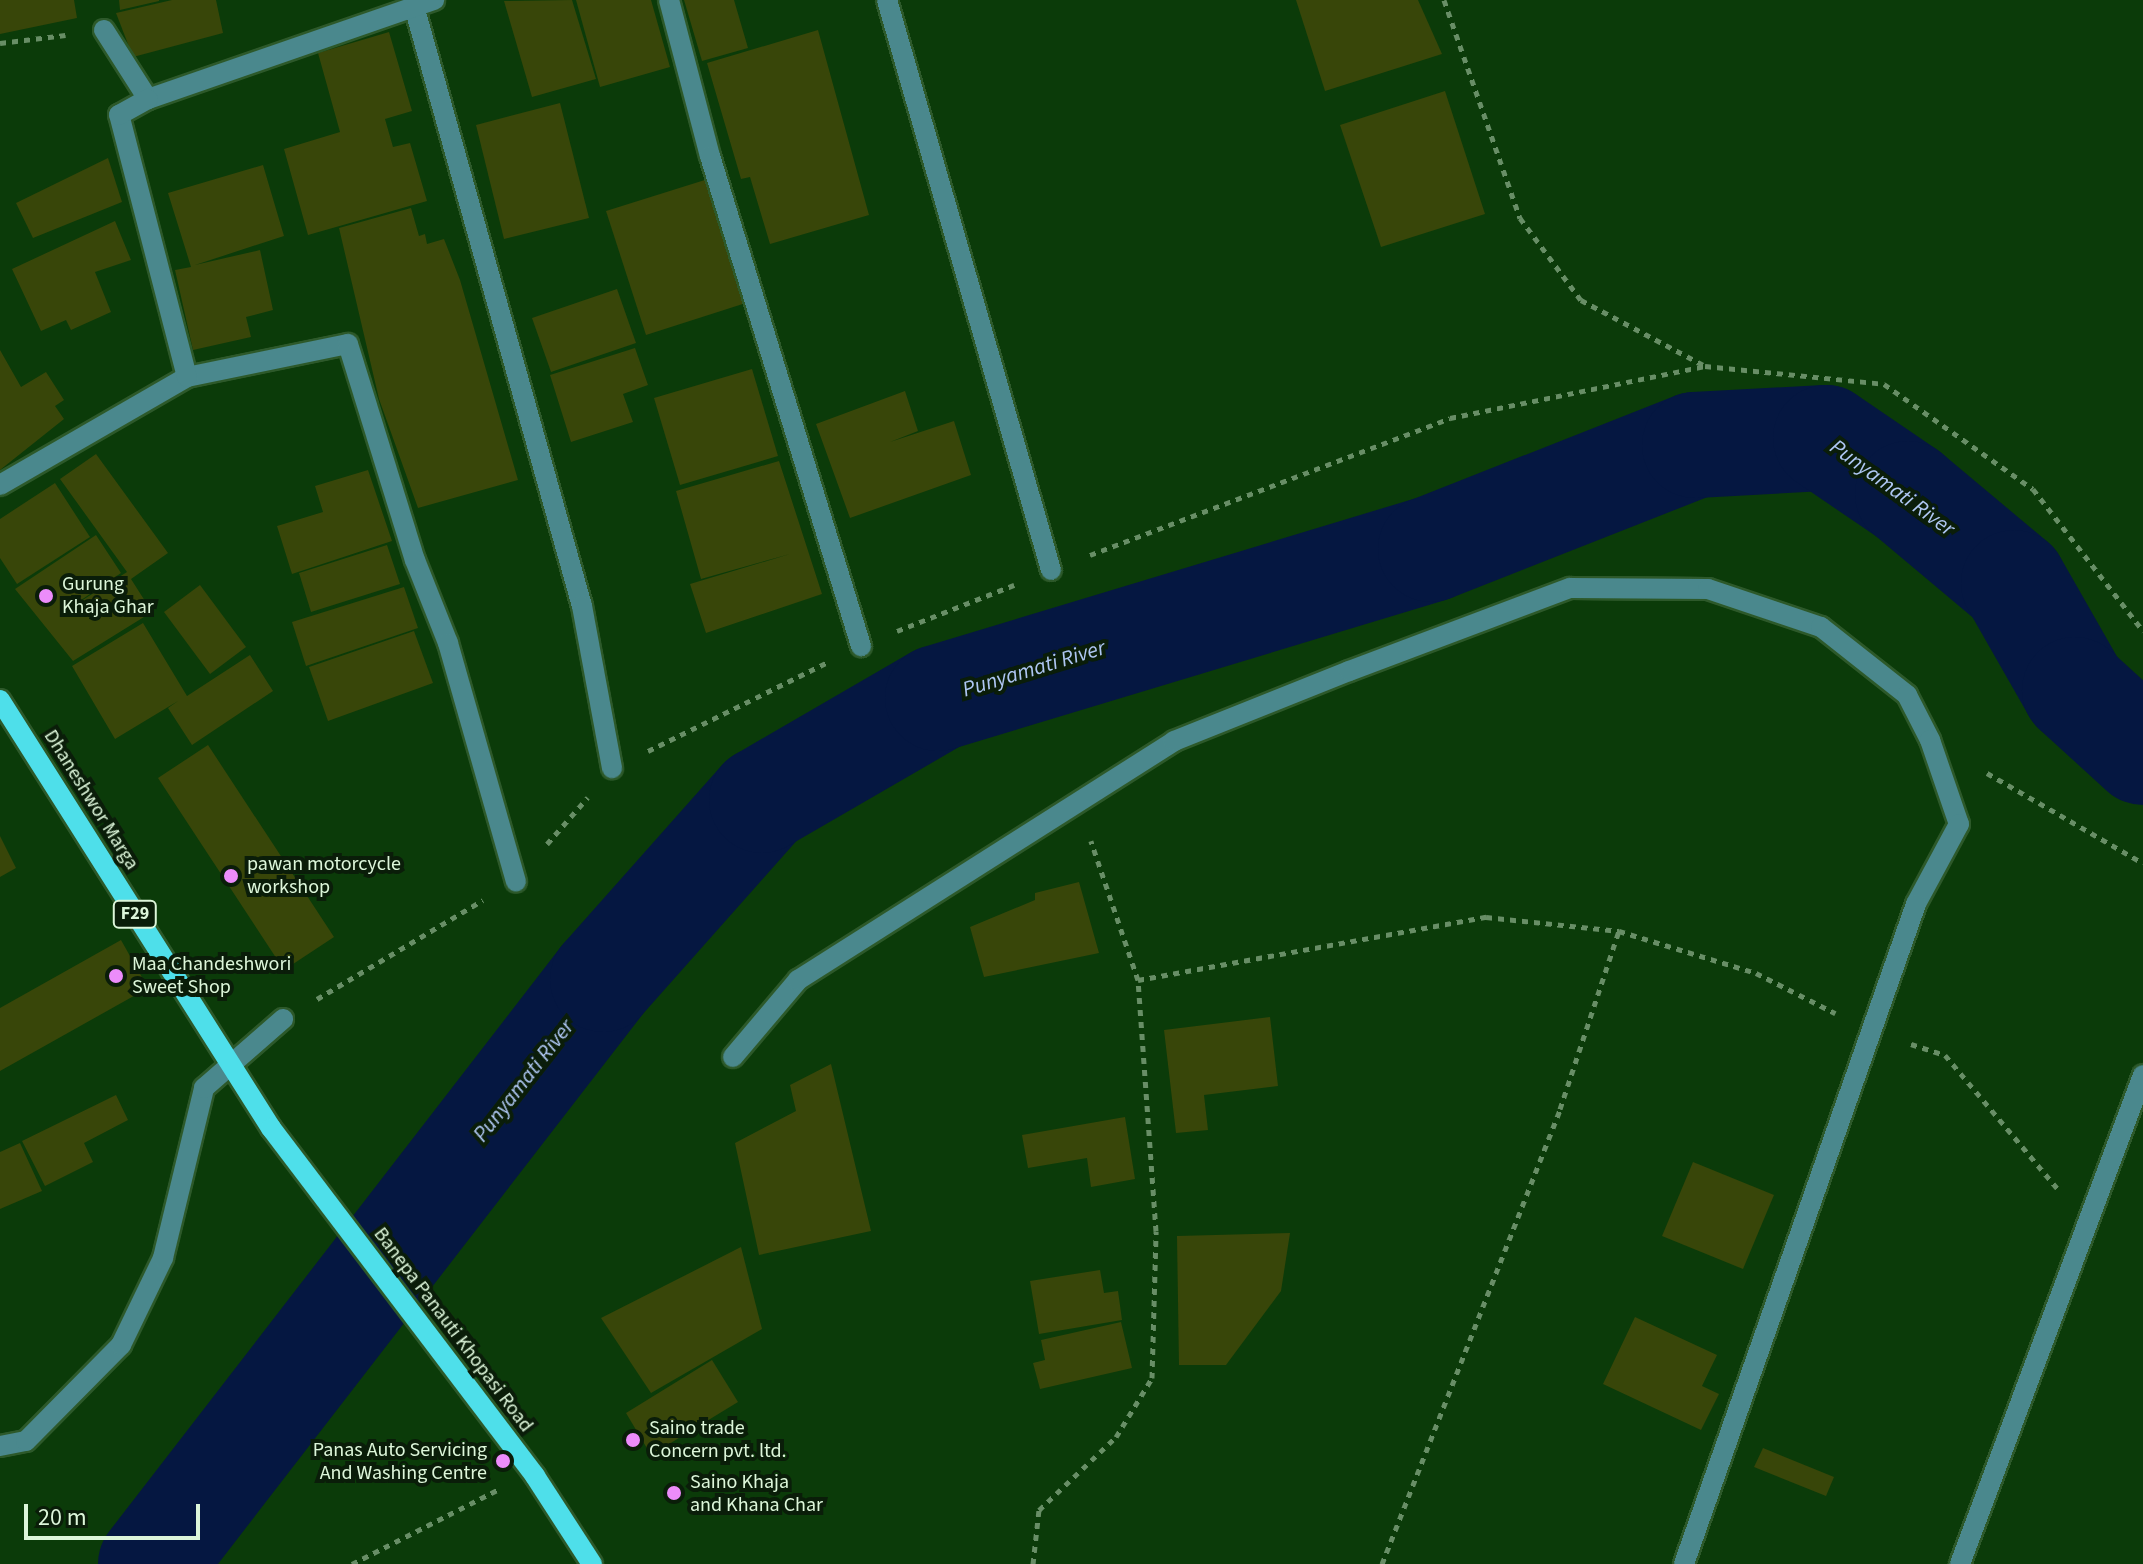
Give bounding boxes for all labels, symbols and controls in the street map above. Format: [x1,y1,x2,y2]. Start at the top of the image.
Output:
water label: Punyamati River [1824,434,1960,542]
place label: Gurung Khaja Ghar [62,572,154,619]
marker: Gurung Khaja Ghar [37,587,55,605]
water label: Punyamati River [959,635,1109,703]
street label: Dhaneshwor Marga [38,726,144,874]
place label: pawan motorcycle workshop [247,852,401,899]
marker: pawan motorcycle workshop [222,867,240,885]
road number: F29 [111,900,159,928]
place label: Maa Chandeshwori Sweet Shop [132,952,291,999]
marker: Maa Chandeshwori Sweet Shop [107,967,125,985]
water label: Punyamati River [468,1015,580,1147]
street label: Banepa Panauti Khopasi Road [368,1223,538,1437]
place label: Saino trade Concern pvt. ltd. [649,1416,787,1463]
marker: Saino trade Concern pvt. ltd. [624,1431,642,1449]
place label: Panas Auto Servicing And Washing Centre [313,1438,487,1485]
marker: Panas Auto Servicing And Washing Centre [494,1452,512,1470]
place label: Saino Khaja and Khana Char [690,1470,823,1517]
marker: Saino Khaja and Khana Char [665,1484,683,1502]
scale bar [28,1488,204,1538]
text: 20 m [38,1500,87,1535]

